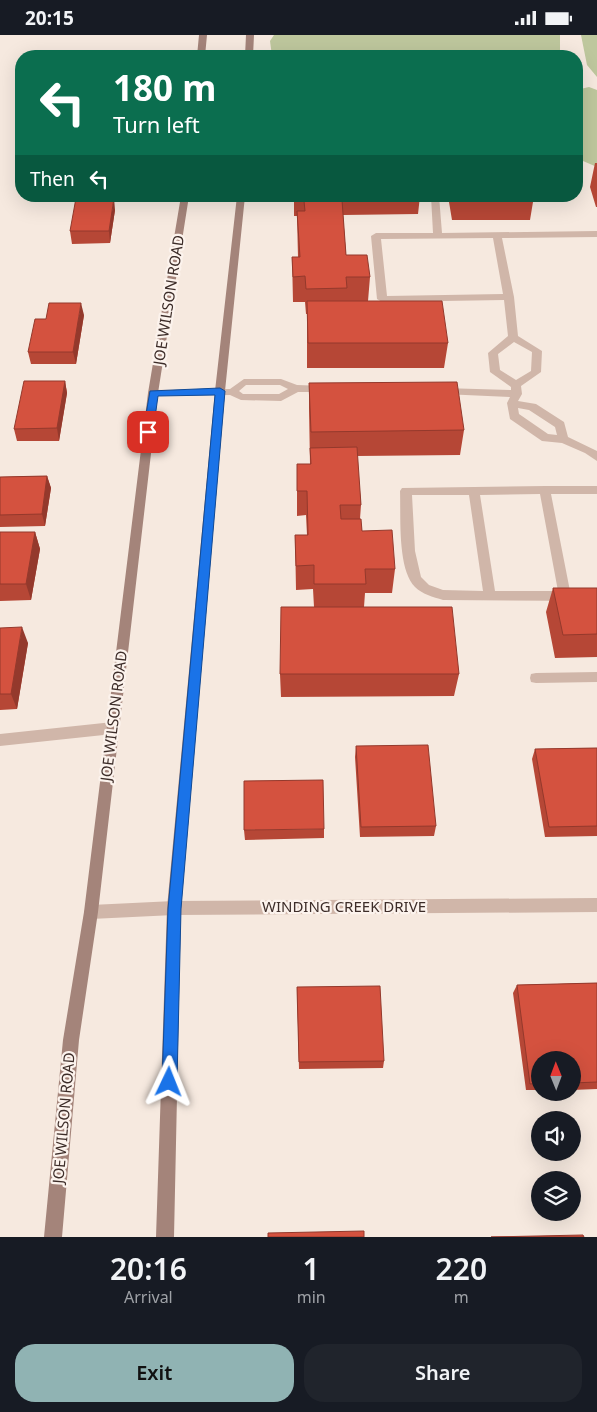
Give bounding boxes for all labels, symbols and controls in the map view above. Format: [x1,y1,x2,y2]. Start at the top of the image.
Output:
text: 20:15 [25,5,74,31]
text: 180 m [113,64,216,111]
icon: left [30,70,95,135]
text: Turn left [113,109,200,139]
icon: left [85,165,113,193]
text: Then [30,166,75,192]
street label: JOE WILSON ROAD [148,233,188,368]
pin [127,411,169,453]
icon: arrive [134,418,162,446]
street label: JOE WILSON ROAD [95,649,131,784]
street label: WINDING CREEK DRIVE [262,896,426,916]
north arrow [531,1051,581,1101]
map controls [531,1051,581,1221]
street label: JOE WILSON ROAD [47,1052,79,1186]
position arrow [142,1055,194,1107]
button: sound [531,1111,581,1161]
button: layers [531,1171,581,1221]
text: 20:16 [110,1248,187,1289]
text: 1 [303,1248,320,1289]
text: 220 [436,1248,487,1289]
text: Arrival [124,1286,173,1308]
text: min [297,1286,326,1308]
text: m [454,1286,469,1308]
button: Exit [15,1344,294,1402]
button: Share [304,1344,582,1402]

